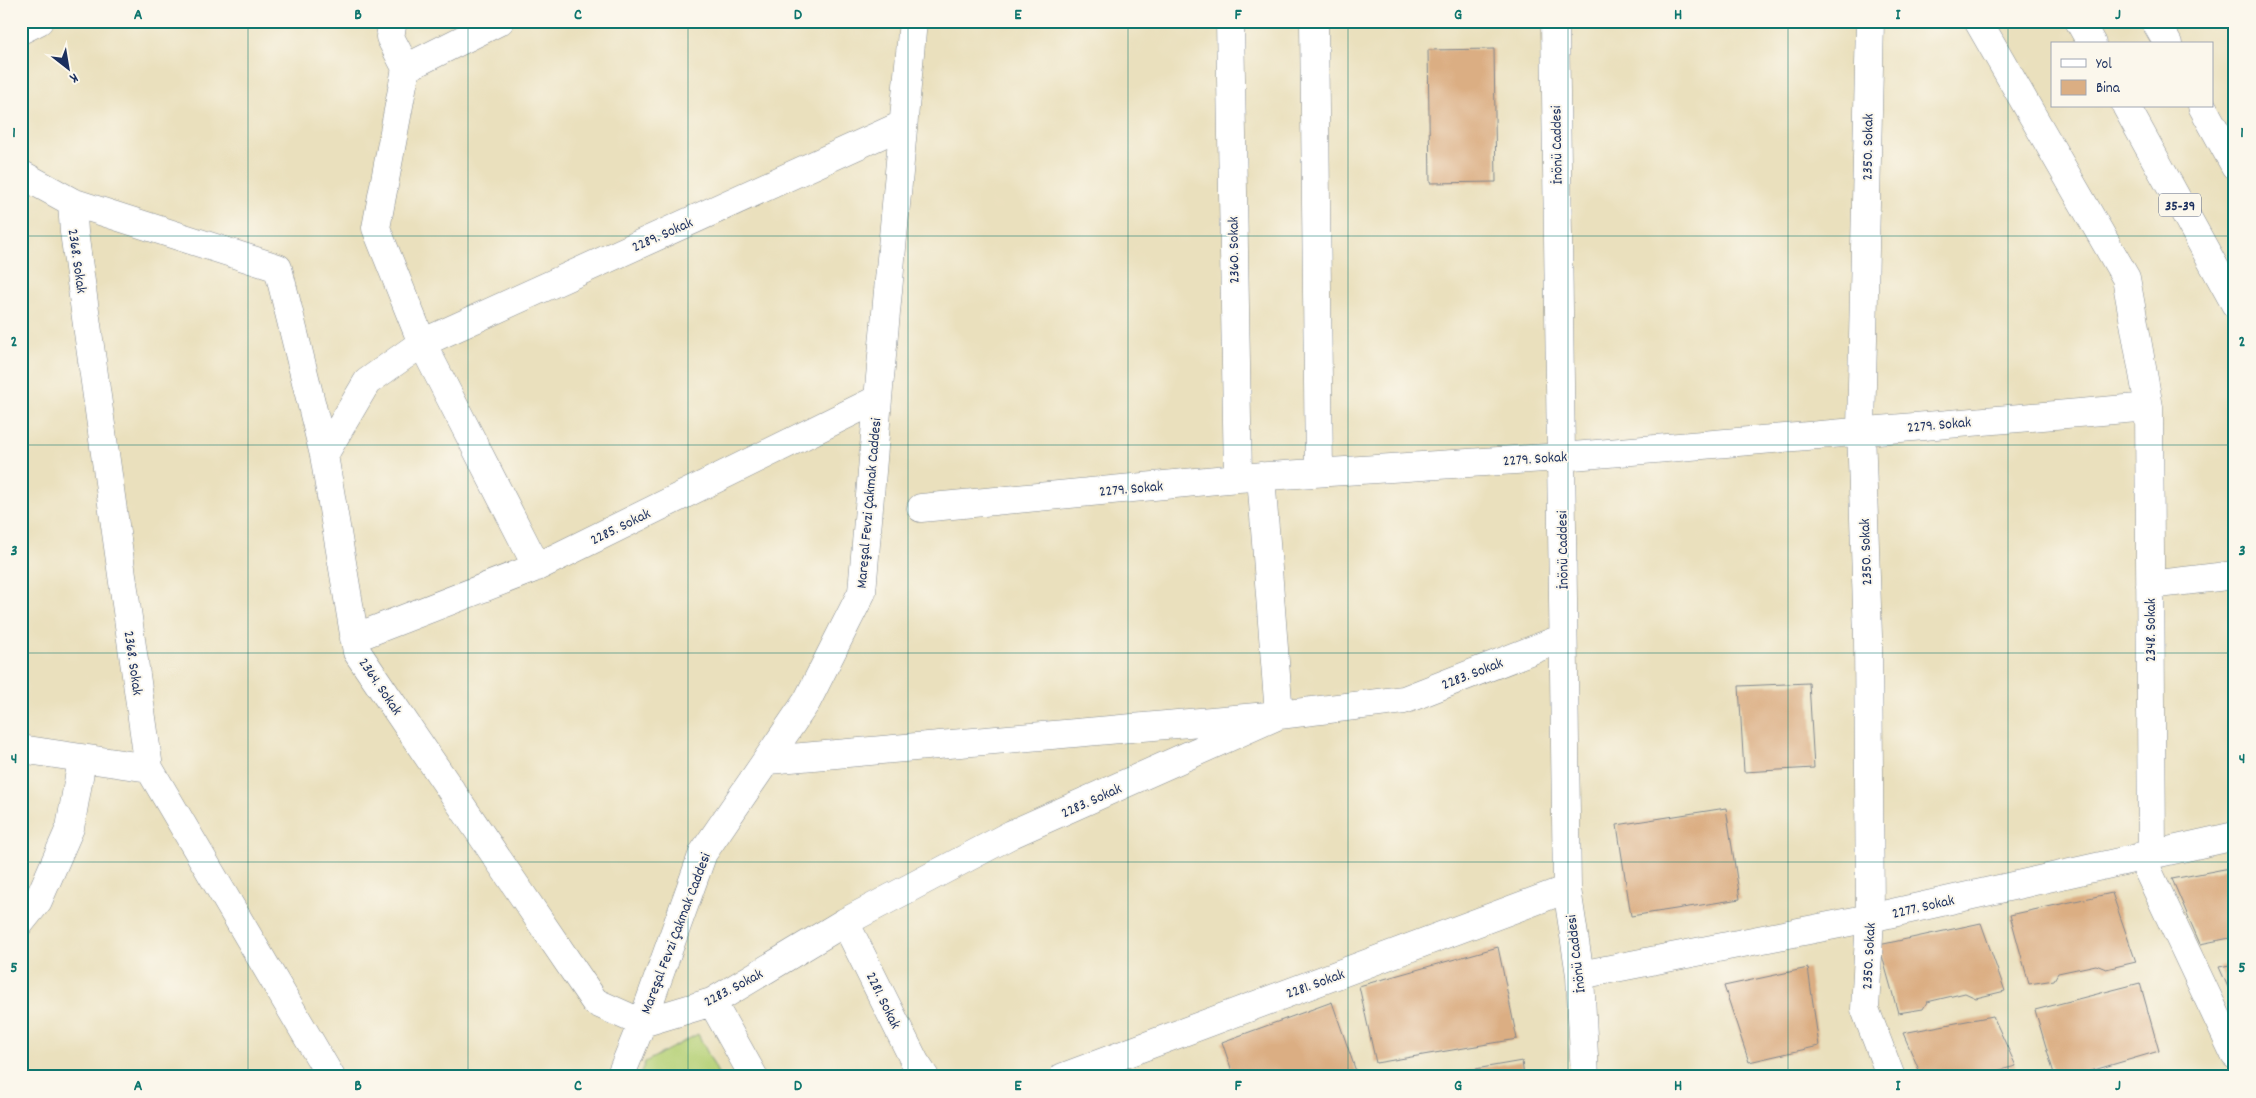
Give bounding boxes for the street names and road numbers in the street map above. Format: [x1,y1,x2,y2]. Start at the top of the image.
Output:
street label: İnönü Caddesi [1546,105,1570,185]
street label: 2350. Sokak [1857,113,1881,181]
road number: 35-39 [2159,194,2201,216]
street label: 2289. Sokak [629,213,697,259]
street label: 2360. Sokak [1223,216,1247,284]
street label: 2368. Sokak [61,227,91,295]
street label: 2279. Sokak [1906,412,1972,440]
street label: Mareşal Fevzi Çakmak Caddesi [852,417,888,589]
street label: 2279. Sokak [1502,447,1568,473]
street label: 2279. Sokak [1098,476,1164,504]
street label: 2285. Sokak [587,504,655,552]
street label: İnönü Caddesi [1552,510,1576,590]
street label: 2350. Sokak [1855,518,1879,586]
street label: 2348. Sokak [2141,598,2163,662]
street label: 2368. Sokak [117,629,147,697]
street label: 2283. Sokak [1439,653,1507,697]
street label: 2364. Sokak [352,654,407,720]
street label: 2283. Sokak [1058,779,1126,825]
street label: Mareşal Fevzi Çakmak Caddesi [636,850,718,1018]
street label: 2277. Sokak [1890,890,1957,926]
street label: İnönü Caddesi [1561,913,1593,994]
street label: 2350. Sokak [1857,922,1883,990]
street label: 2283. Sokak [700,964,768,1014]
street label: 2281. Sokak [1283,964,1348,1006]
street label: 2281. Sokak [859,969,905,1033]

